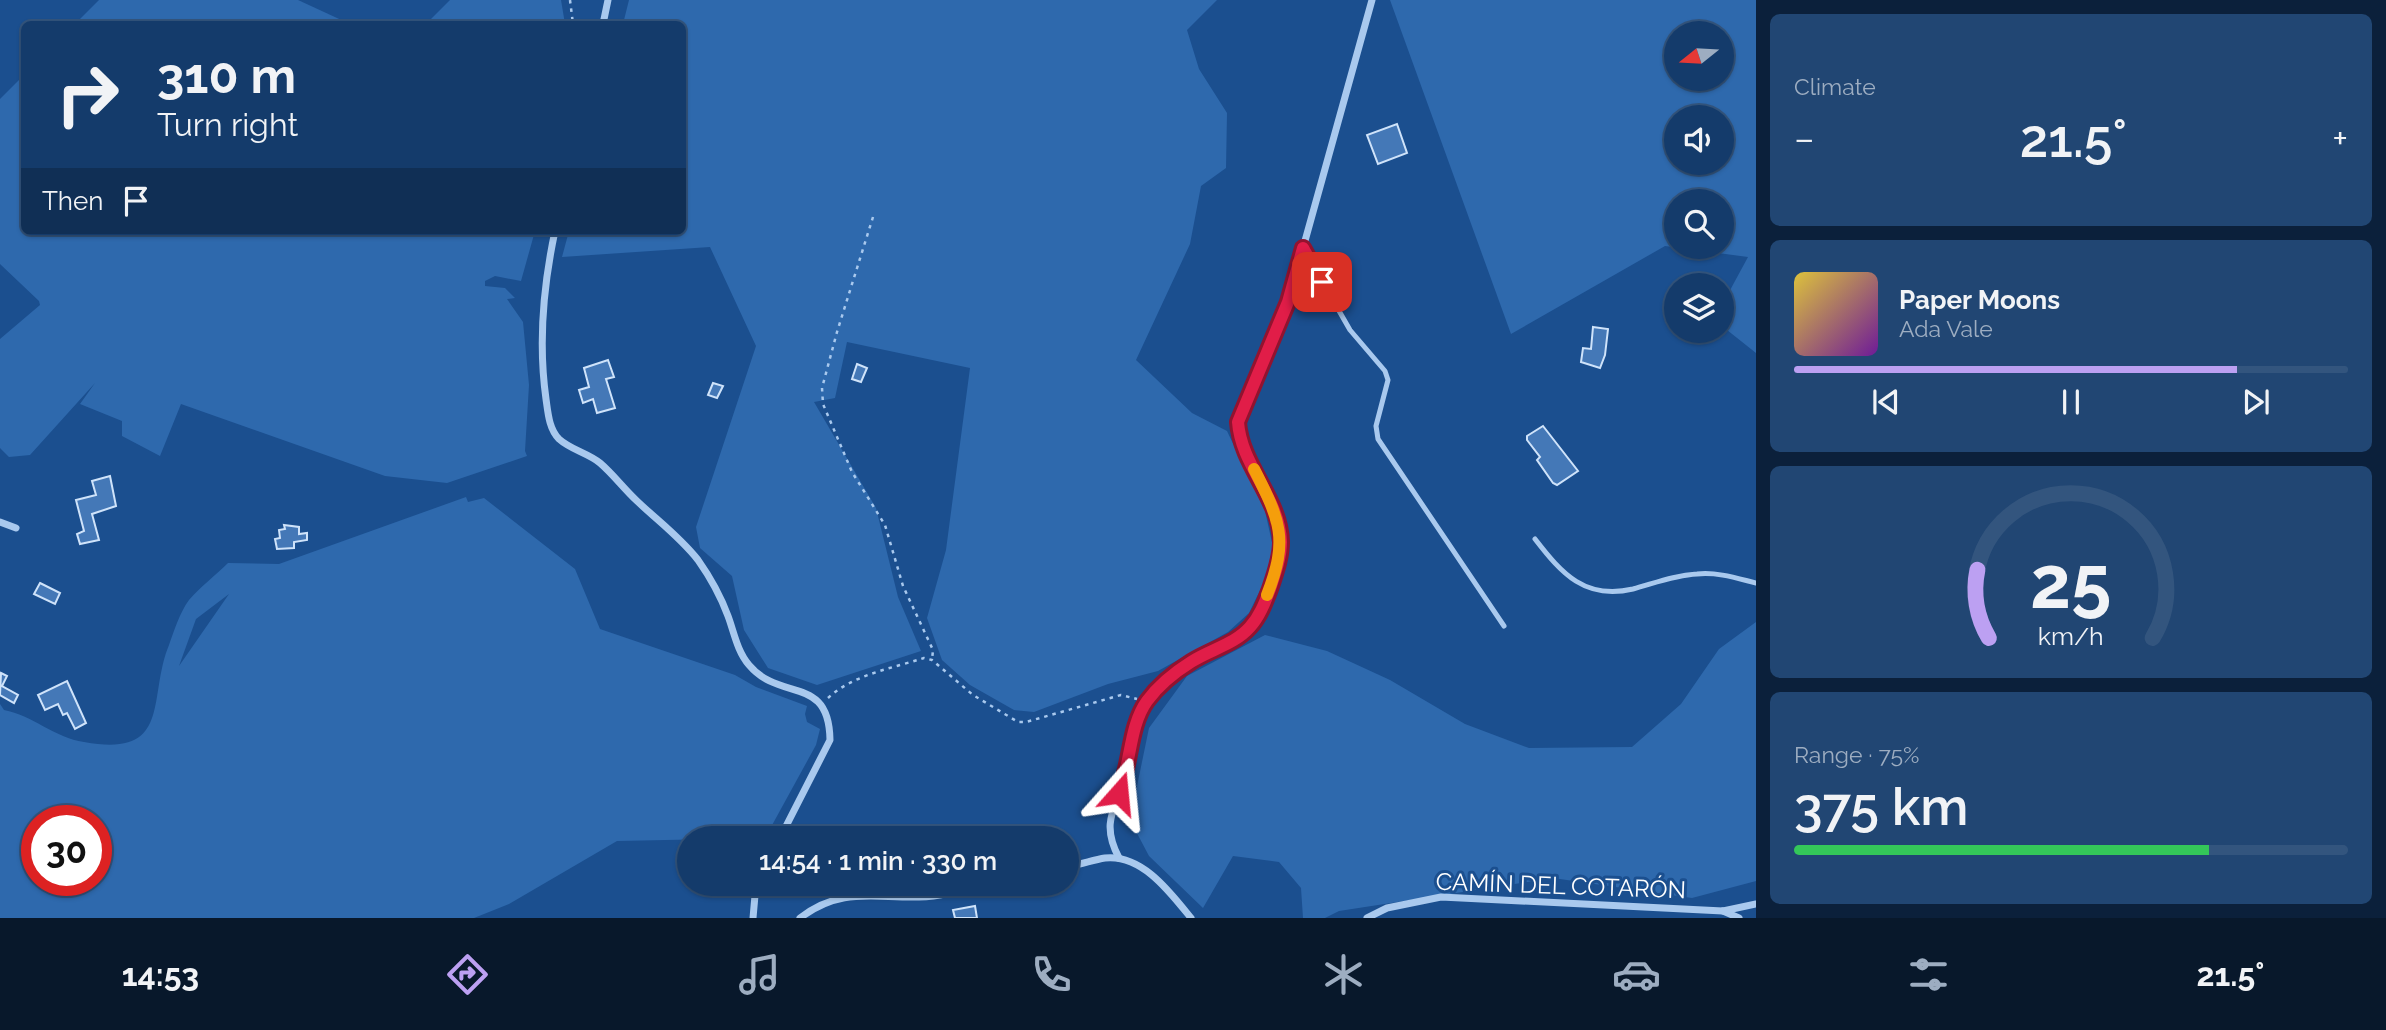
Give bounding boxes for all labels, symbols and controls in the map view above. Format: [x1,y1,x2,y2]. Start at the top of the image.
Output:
north arrow [1664,21,1734,91]
map controls [1664,21,1734,343]
text: 310 m [157,47,296,104]
icon: right [42,49,133,140]
text: Climate [1794,73,1876,100]
button: sound [1664,105,1734,175]
text: Turn right [157,106,298,143]
text: 21.5° [2020,108,2127,169]
text: − [1794,116,1814,161]
text: + [2332,116,2348,161]
icon: arrive [117,182,155,220]
text: Then [42,186,103,216]
button: search [1664,189,1734,259]
pin [1292,252,1352,312]
icon: arrive [1303,263,1341,301]
button: layers [1664,273,1734,343]
text: Paper Moons [1899,285,2060,315]
text: Ada Vale [1899,315,1993,342]
icon: previous [1867,383,1905,421]
icon: pause [2052,383,2090,421]
icon: next [2237,383,2275,421]
text: 25 [2030,540,2112,625]
text: km/h [2038,621,2104,651]
text: Range · 75% [1794,741,1919,768]
position arrow [1082,756,1156,830]
text: 375 km [1794,776,1969,837]
speed limit sign: 30 [21,805,112,896]
text: 14:54 · 1 min · 330 m [759,846,997,876]
street label: CAMÍN DEL COTARÓN [1435,867,1687,904]
icon: directions [443,950,492,999]
icon: music [735,950,784,999]
icon: phone [1027,950,1076,999]
icon: climate [1319,950,1368,999]
icon: car [1612,950,1661,999]
icon: filters [1904,950,1953,999]
text: 14:53 [122,956,199,993]
text: 21.5° [2196,956,2264,993]

